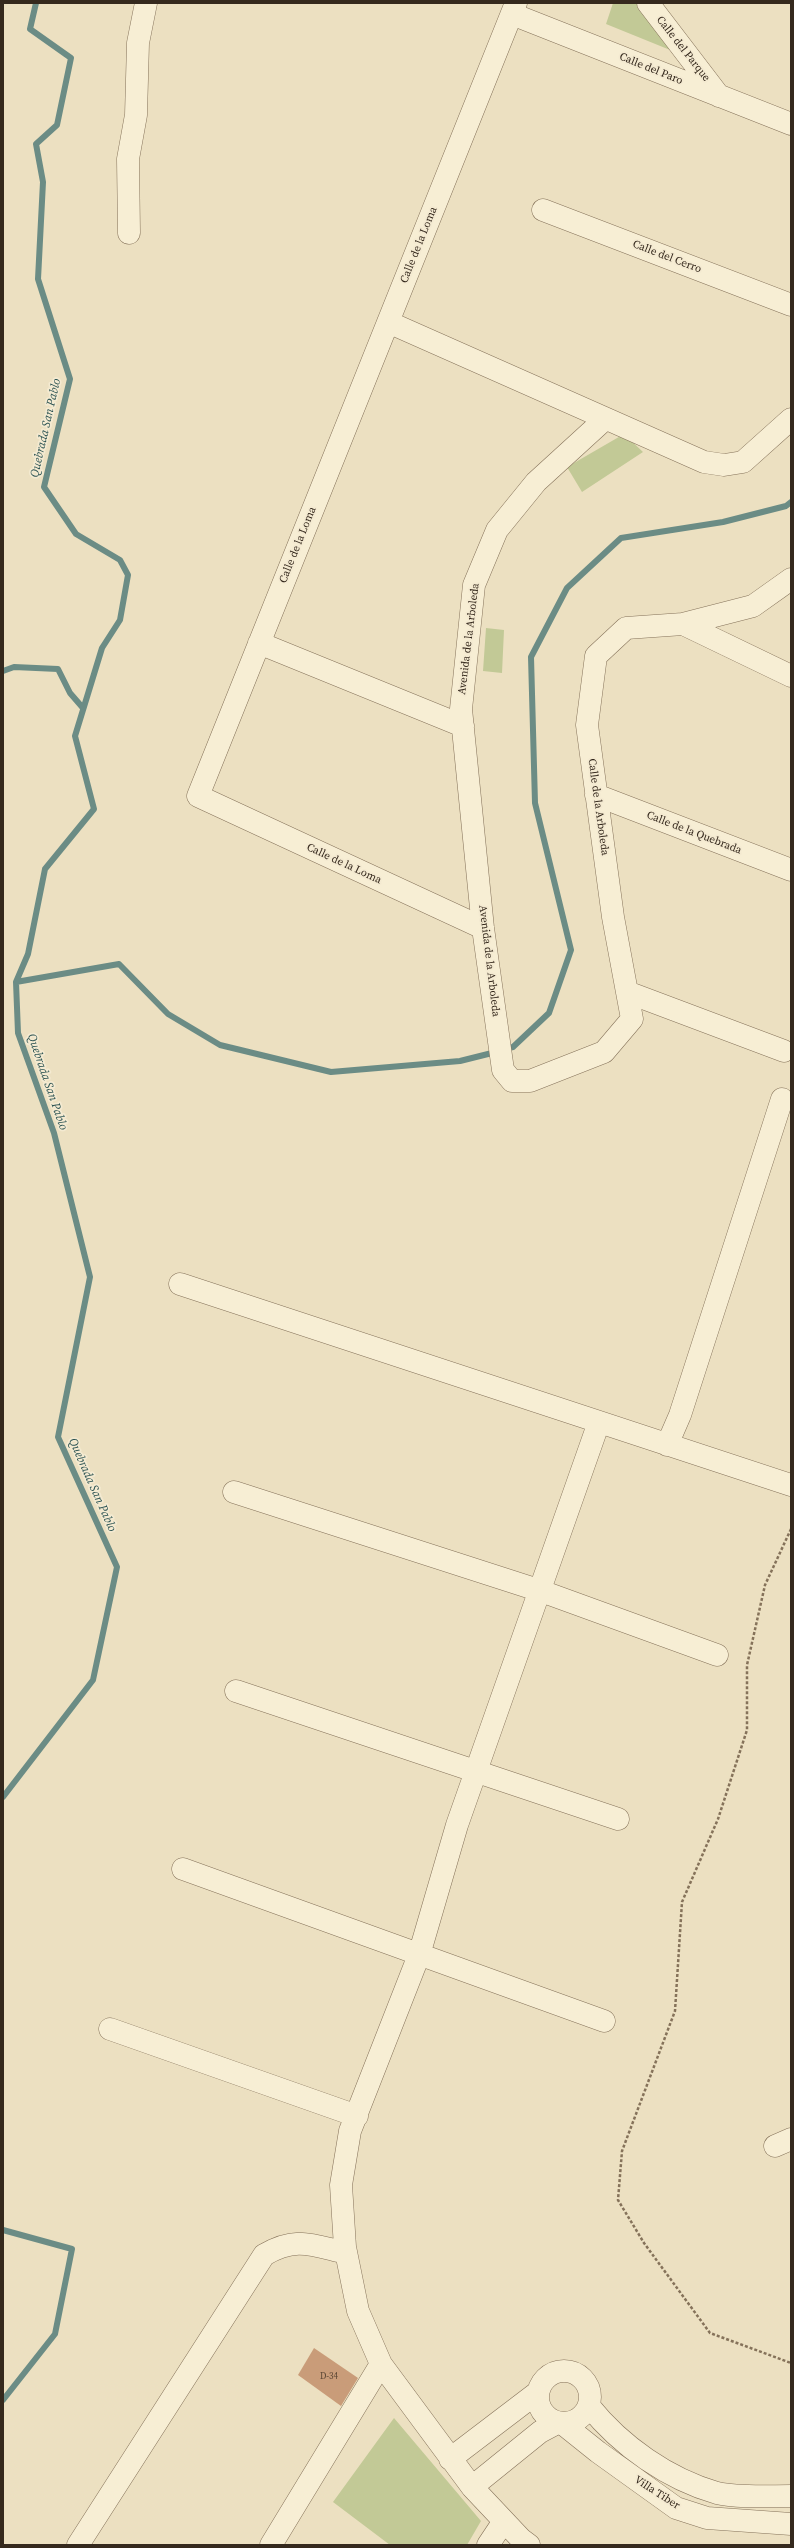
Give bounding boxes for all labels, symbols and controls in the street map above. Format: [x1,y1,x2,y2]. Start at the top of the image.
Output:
street label: Calle del Parque [653,14,713,84]
street label: Calle del Paro [617,50,685,88]
street label: Calle de la Loma [398,205,440,285]
street label: Calle del Cerro [631,238,703,276]
water label: Quebrada San Pablo [28,377,64,479]
street label: Calle de la Loma [277,505,319,585]
street label: Avenida de la Arboleda [456,582,482,696]
street label: Calle de la Arboleda [585,758,611,856]
street label: Calle de la Quebrada [645,809,743,857]
street label: Calle de la Loma [304,841,384,887]
street label: Avenida de la Arboleda [476,904,502,1018]
water label: Quebrada San Pablo [24,1032,70,1132]
water label: Quebrada San Pablo [65,1436,119,1534]
house number: D-34 [320,2372,338,2382]
street label: Villa Tiber [632,2473,682,2513]

